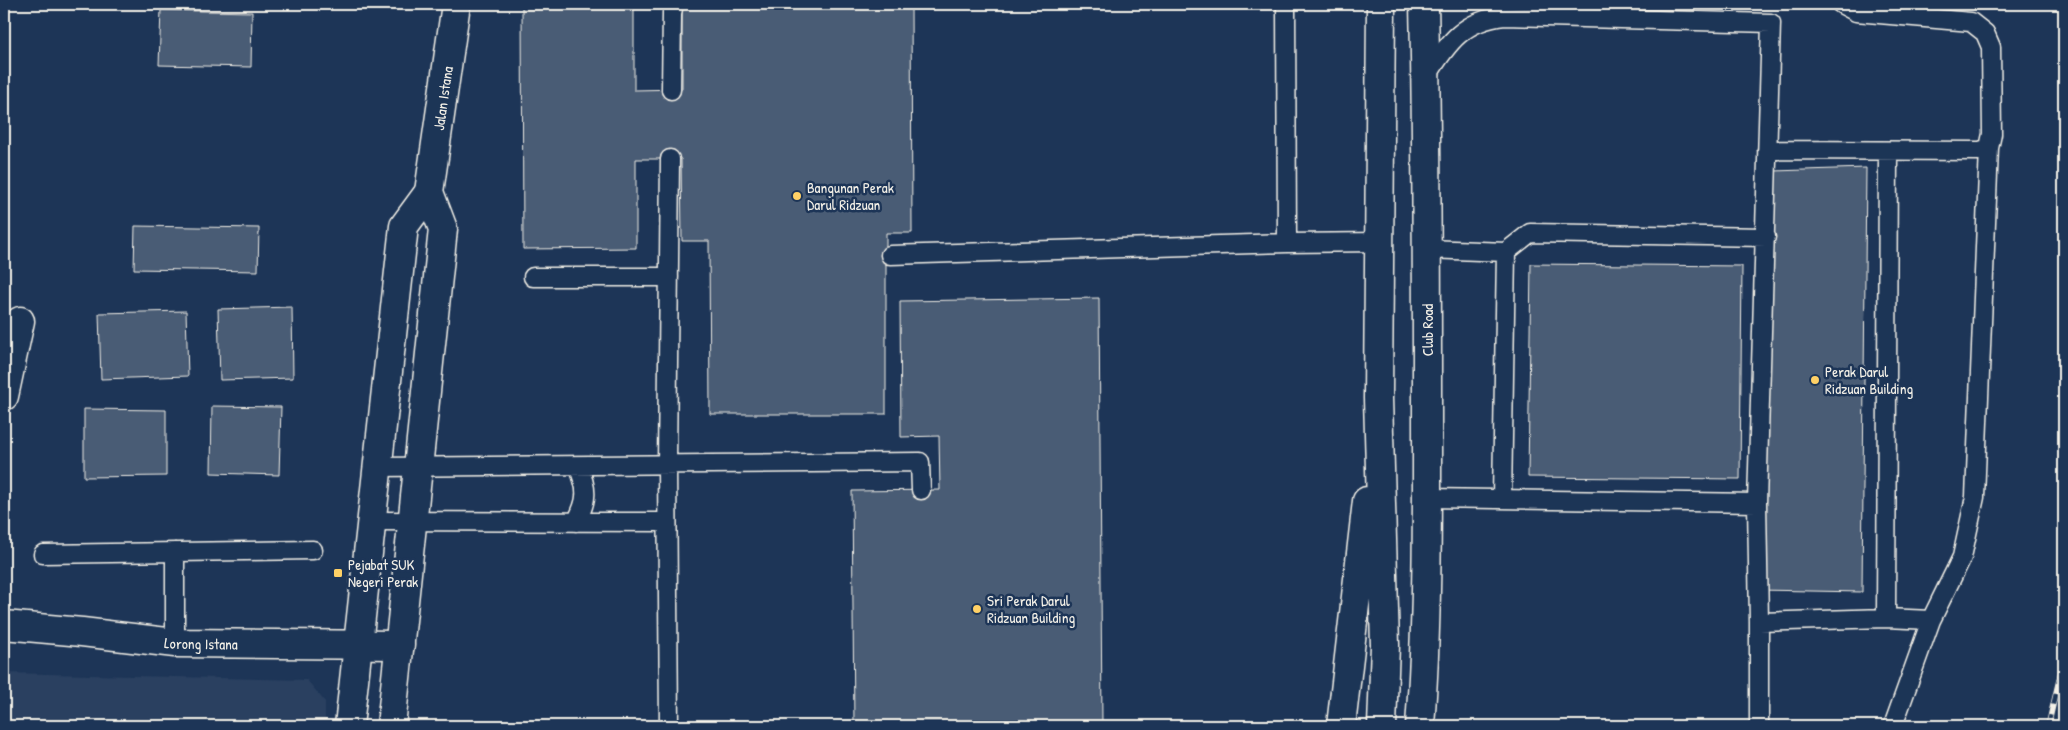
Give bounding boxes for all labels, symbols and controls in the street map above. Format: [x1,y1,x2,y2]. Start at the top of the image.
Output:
street label: Jalan Istana [427,65,457,132]
place label: Bangunan Perak Darul Ridzuan [807,177,894,215]
marker: Bangunan Perak Darul Ridzuan [791,190,803,202]
street label: Club Road [1417,304,1438,356]
place label: Perak Darul Ridzuan Building [1825,361,1913,399]
marker: Perak Darul Ridzuan Building [1809,374,1821,386]
place label: Pejabat SUK Negeri Perak [348,554,418,592]
marker: Pejabat SUK Negeri Perak [332,567,344,579]
place label: Sri Perak Darul Ridzuan Building [987,590,1075,628]
marker: Sri Perak Darul Ridzuan Building [971,603,983,615]
street label: Lorong Istana [163,631,238,654]

